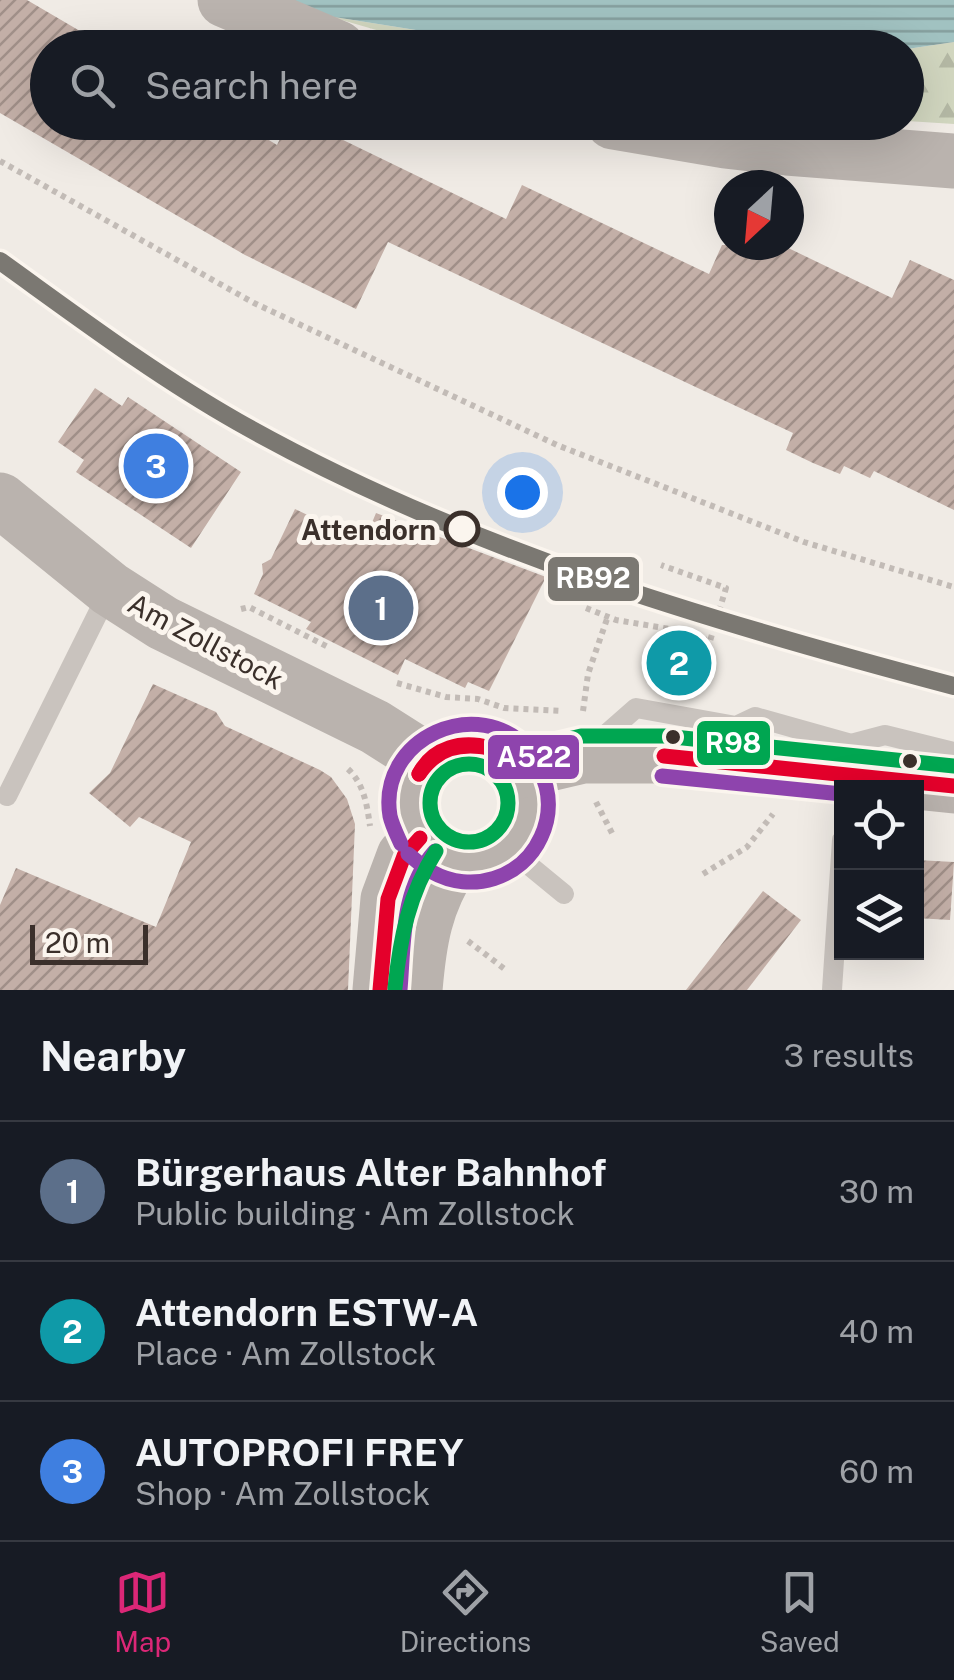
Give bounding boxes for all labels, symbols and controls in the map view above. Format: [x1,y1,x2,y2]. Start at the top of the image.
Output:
search box [30,30,924,140]
icon: search [65,58,120,113]
text: Search here [145,63,358,108]
north arrow [714,170,804,260]
pin: 3 [124,428,188,504]
your location [497,467,548,518]
marker: Attendorn [445,512,479,546]
place label: Attendorn [301,513,436,546]
line badge: RB92 [546,555,641,603]
text: RB92 [556,561,630,594]
pin: 1 [348,570,414,646]
street label: Am Zollstock [123,586,289,696]
pin: 2 [646,626,712,700]
line badge: R98 [695,719,772,767]
text: R98 [705,726,761,759]
unlabelled marker [663,727,683,747]
line badge: A522 [486,733,581,781]
text: A522 [497,740,571,773]
unlabelled marker [900,751,920,771]
map controls [834,780,924,960]
button: locate [834,780,924,870]
button: layers [834,870,924,960]
scale bar [30,920,148,964]
text: 20 m [45,926,110,959]
text: Nearby [40,1031,186,1080]
text: 3 results [784,1037,914,1074]
text: Bürgerhaus Alter Bahnhof [135,1150,606,1195]
text: 1 [66,1173,79,1210]
text: 30 m [839,1173,914,1210]
text: Public building · Am Zollstock [135,1195,575,1232]
text: Attendorn ESTW-A [135,1290,478,1335]
text: 2 [62,1313,83,1350]
text: 40 m [839,1313,914,1350]
text: Place · Am Zollstock [135,1335,436,1372]
text: AUTOPROFI FREY [135,1430,464,1475]
text: 3 [62,1453,83,1490]
text: 60 m [839,1453,914,1490]
text: Shop · Am Zollstock [135,1475,430,1512]
tab: Map [114,1565,171,1658]
tab: Directions [400,1565,531,1658]
tab: Saved [760,1565,840,1658]

